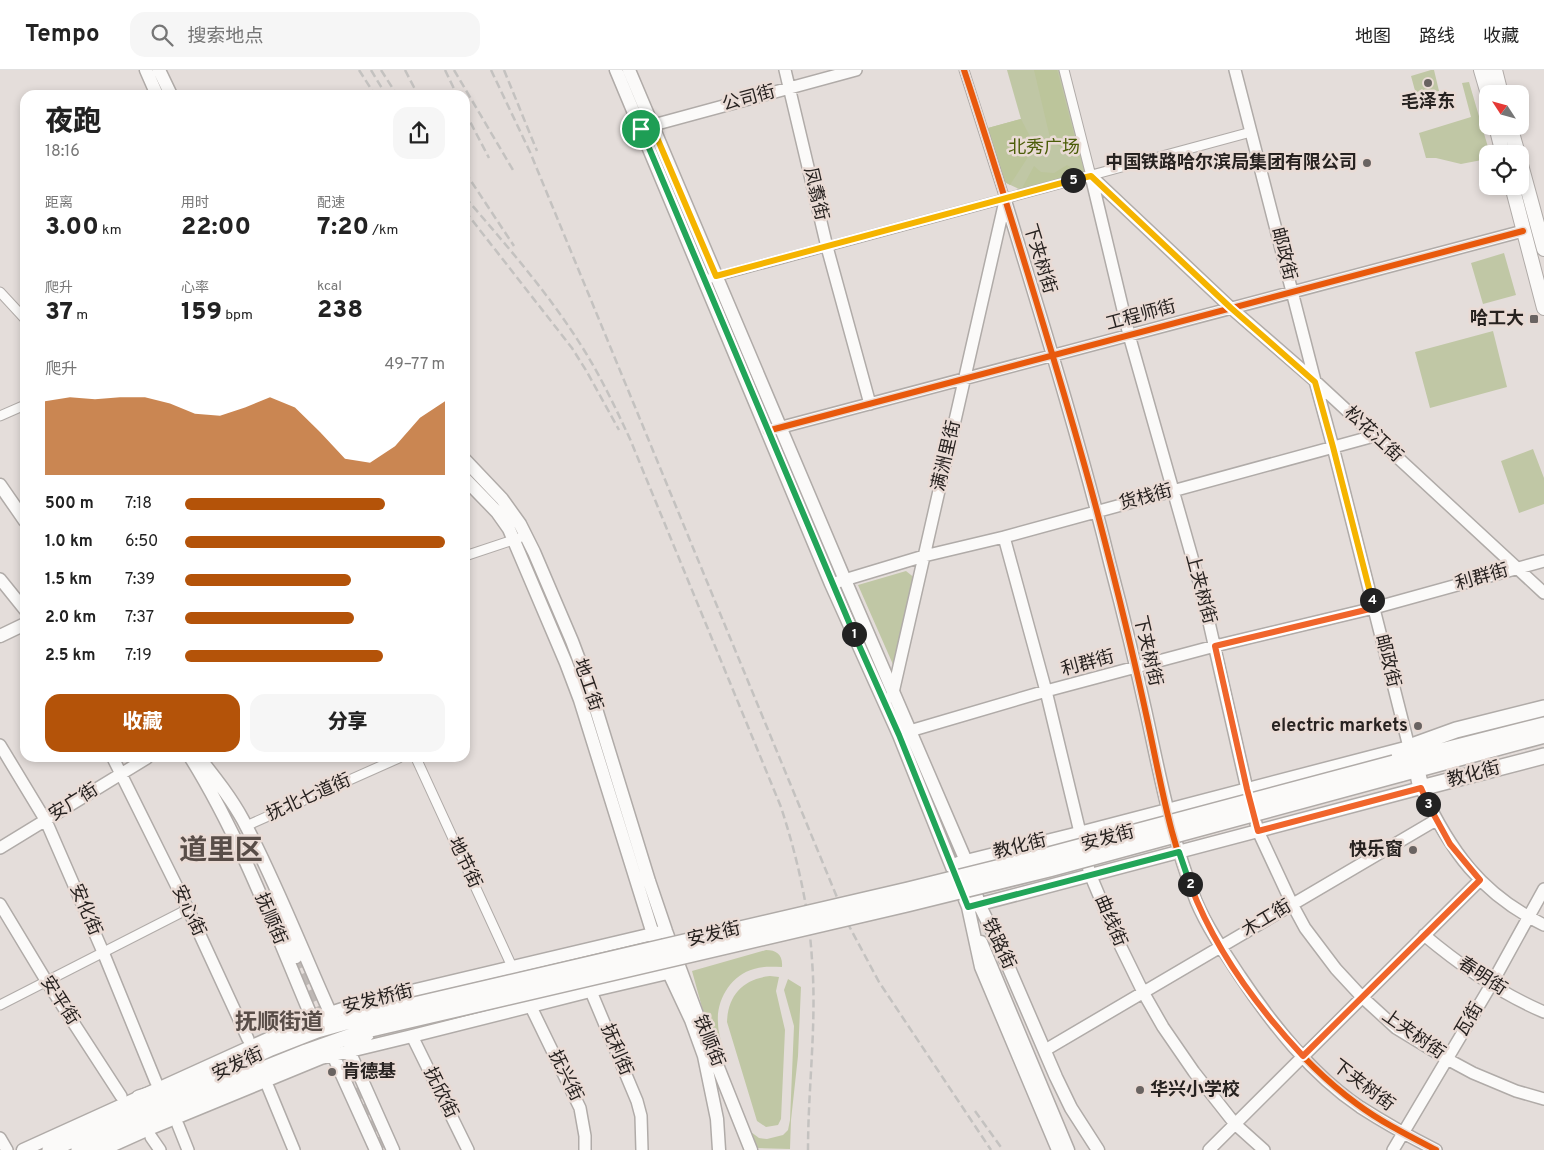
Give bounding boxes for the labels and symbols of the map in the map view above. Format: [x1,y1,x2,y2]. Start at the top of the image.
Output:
marker: 毛泽东 [1422,77,1434,89]
street label: 公司街 [720,81,778,117]
north arrow [1479,85,1529,135]
place label: 毛泽东 [1401,91,1455,114]
pin [620,108,662,150]
park label: 北秀广场 [1008,137,1080,160]
place label: 中国铁路哈尔滨局集团有限公司 [1105,152,1357,175]
marker: 中国铁路哈尔滨局集团有限公司 [1361,157,1373,169]
street label: 凤翥街 [798,165,832,223]
pin: 5 [1060,168,1086,192]
street label: 下夹树街 [1017,221,1061,297]
street label: 邮政街 [1265,225,1301,283]
street label: 工程师街 [1103,296,1179,336]
place label: 哈工大 [1470,308,1524,331]
marker: 哈工大 [1528,313,1540,325]
street label: 松花江街 [1339,402,1407,468]
street label: 满洲里街 [928,418,966,494]
street label: 货栈街 [1117,480,1175,516]
street label: 上夹树街 [1180,551,1220,627]
street label: 利群街 [1453,560,1511,596]
pin: 4 [1360,588,1384,612]
street label: 下夹树街 [1128,613,1166,689]
pin: 1 [842,622,866,646]
street label: 邮政街 [1369,632,1405,690]
street label: 利群街 [1059,646,1117,682]
street label: 地工街 [567,656,607,714]
place label: electric markets [1271,715,1408,738]
marker: electric markets [1412,720,1424,732]
street label: 教化街 [1445,757,1503,793]
street label: 抚北七道街 [263,769,355,827]
street label: 安广街 [45,779,103,827]
pin: 3 [1416,792,1440,816]
street label: 安发街 [1079,821,1137,857]
street label: 教化街 [991,829,1049,865]
district label: 道里区 [179,834,263,870]
street label: 地节街 [442,834,486,892]
place label: 快乐窗 [1349,839,1403,862]
marker: 快乐窗 [1407,844,1419,856]
pin: 2 [1178,872,1202,896]
street label: 安化街 [64,881,106,939]
street label: 安心街 [166,882,210,940]
street label: 抚顺街 [249,890,291,948]
street label: 曲线街 [1089,892,1131,950]
street label: 木工街 [1238,895,1296,943]
street label: 铁路街 [976,915,1020,973]
street label: 安发街 [685,918,743,952]
street label: 春明街 [1453,953,1511,1001]
street label: 安平街 [35,972,83,1030]
street label: 安发桥街 [340,980,416,1020]
street label: 瓦街 [1451,999,1489,1041]
street label: 上夹树街 [1377,1005,1449,1065]
district label: 抚顺街道 [235,1010,323,1037]
street label: 铁顺街 [687,1012,729,1070]
street label: 抚利街 [595,1021,637,1079]
street label: 安发街 [209,1043,267,1087]
street label: 抚兴街 [543,1047,587,1105]
street label: 下夹树街 [1327,1055,1399,1117]
place label: 肯德基 [342,1061,396,1084]
street label: 抚欣街 [418,1064,462,1122]
marker: 肯德基 [326,1066,338,1078]
place label: 华兴小学校 [1150,1079,1240,1102]
marker: 华兴小学校 [1134,1084,1146,1096]

